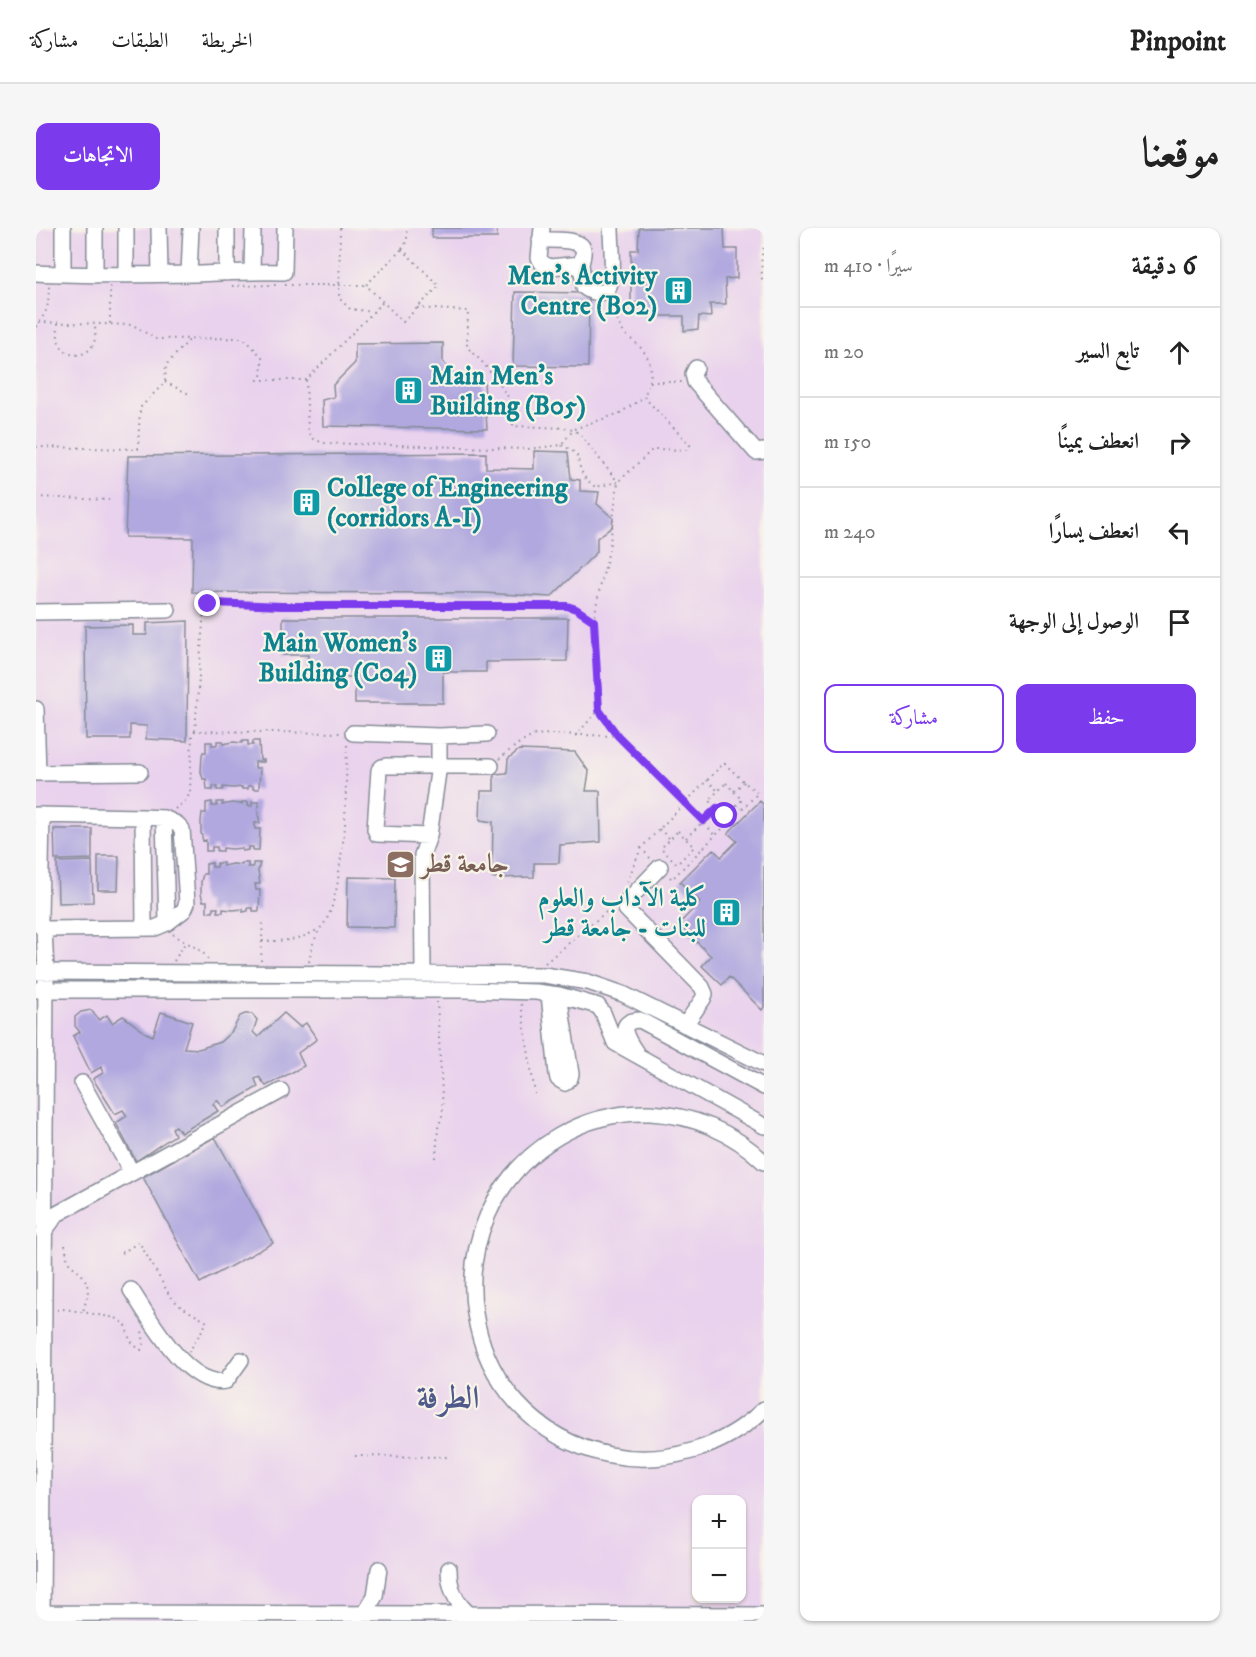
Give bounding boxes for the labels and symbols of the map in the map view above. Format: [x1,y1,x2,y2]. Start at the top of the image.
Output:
place label: Men's Activity Centre (B02) [507,260,658,323]
building icon: Men's Activity Centre (B02) [662,275,694,307]
place label: Main Men's Building (B05) [430,360,586,423]
building icon: Main Men's Building (B05) [393,375,425,407]
place label: College of Engineering (corridors A-I) [327,472,569,535]
building icon: College of Engineering (corridors A-I) [290,487,322,519]
route end [194,590,220,616]
place label: Main Women's Building (C04) [258,627,417,690]
building icon: Main Women's Building (C04) [422,642,454,674]
route start [711,802,737,828]
school or university icon: جامعة قطر [384,848,416,880]
place label: جامعة قطر [418,848,509,881]
place label: كلية الآداب والعلوم للبنات - جامعة قطر [538,881,706,945]
building icon: كلية الآداب والعلوم للبنات - جامعة قطر [711,897,743,929]
district label: الطرفة [417,1379,479,1419]

